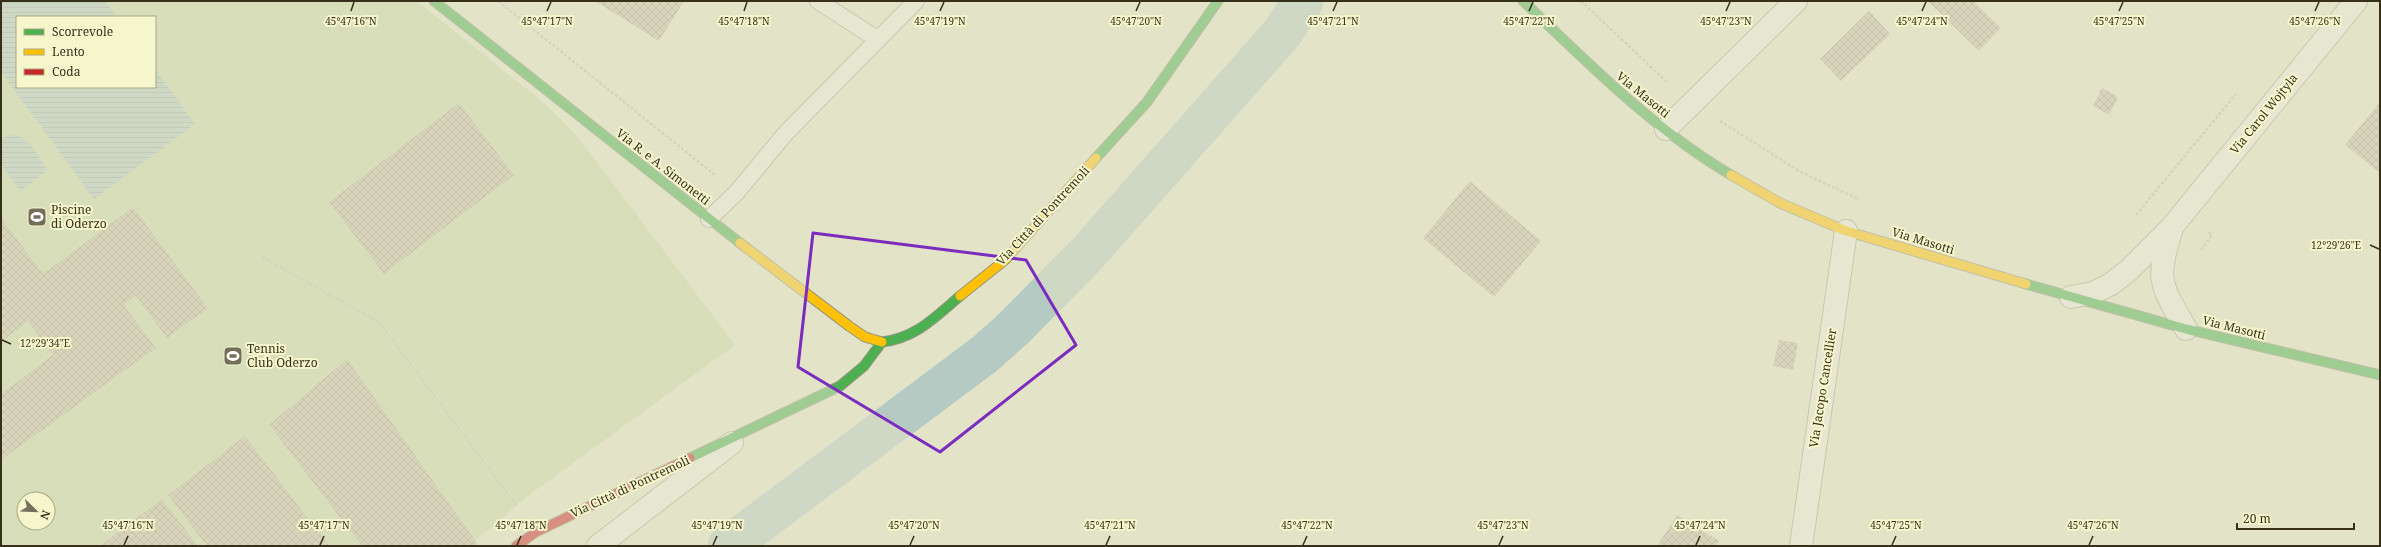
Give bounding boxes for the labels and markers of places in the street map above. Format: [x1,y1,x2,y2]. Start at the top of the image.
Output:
place label: Piscine di Oderzo [51,201,107,232]
sports icon: Piscine di Oderzo [26,206,48,228]
place label: Tennis Club Oderzo [247,340,318,371]
sports icon: Tennis Club Oderzo [222,345,244,367]

